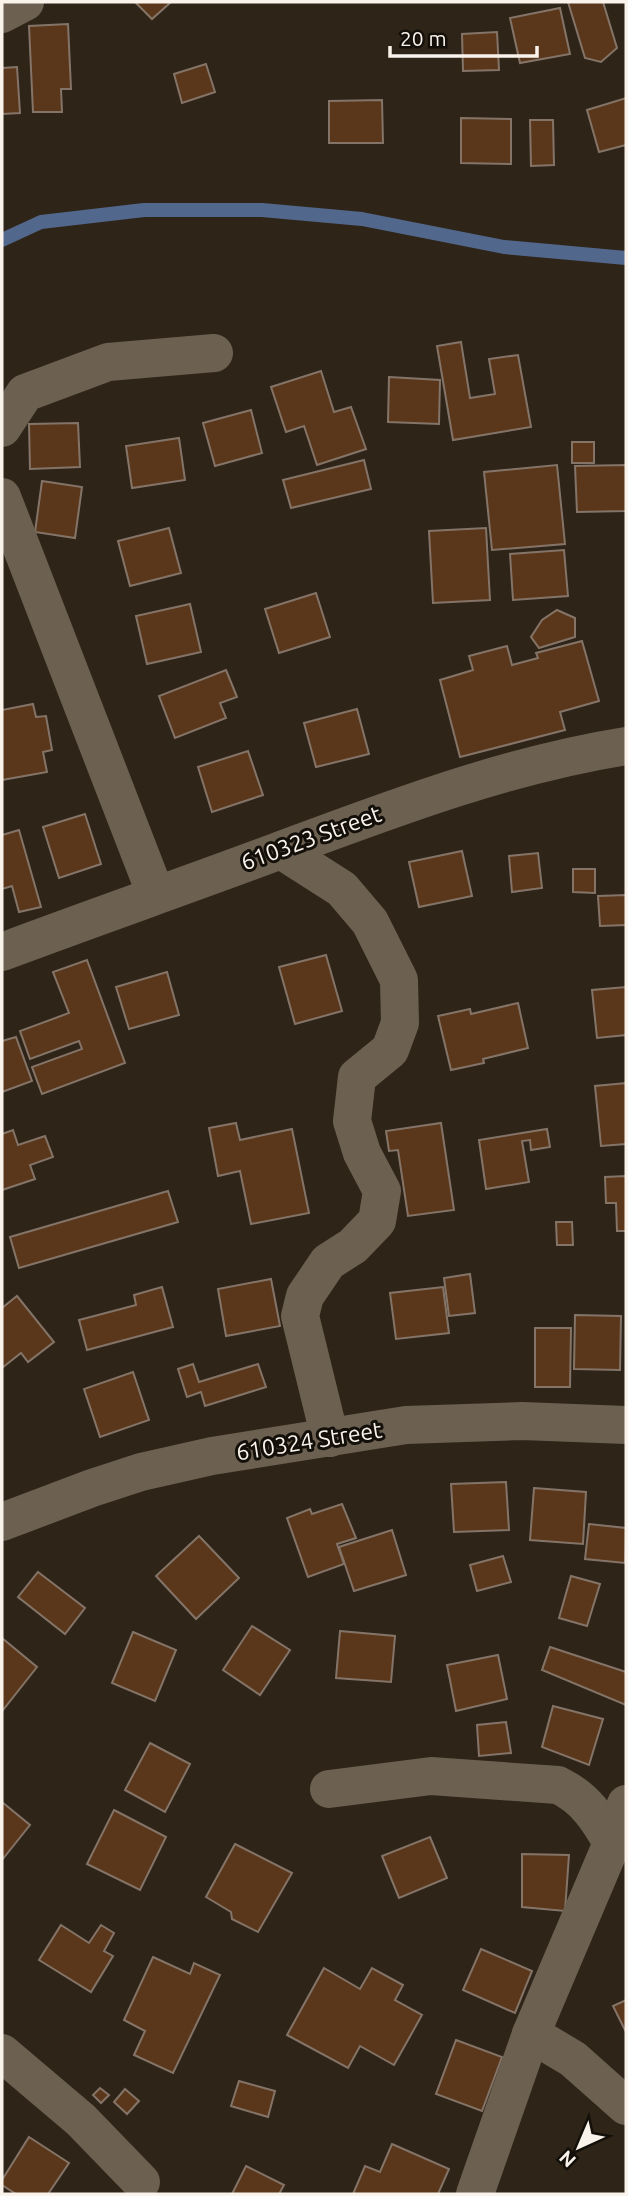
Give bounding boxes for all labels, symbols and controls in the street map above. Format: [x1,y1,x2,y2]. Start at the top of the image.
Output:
scale bar [390,14,537,58]
text: 20 m [400,26,447,50]
street label: 610323 Street [237,801,384,874]
street label: 610324 Street [234,1417,384,1464]
north arrow [544,2112,614,2182]
text: N [554,2146,580,2172]

